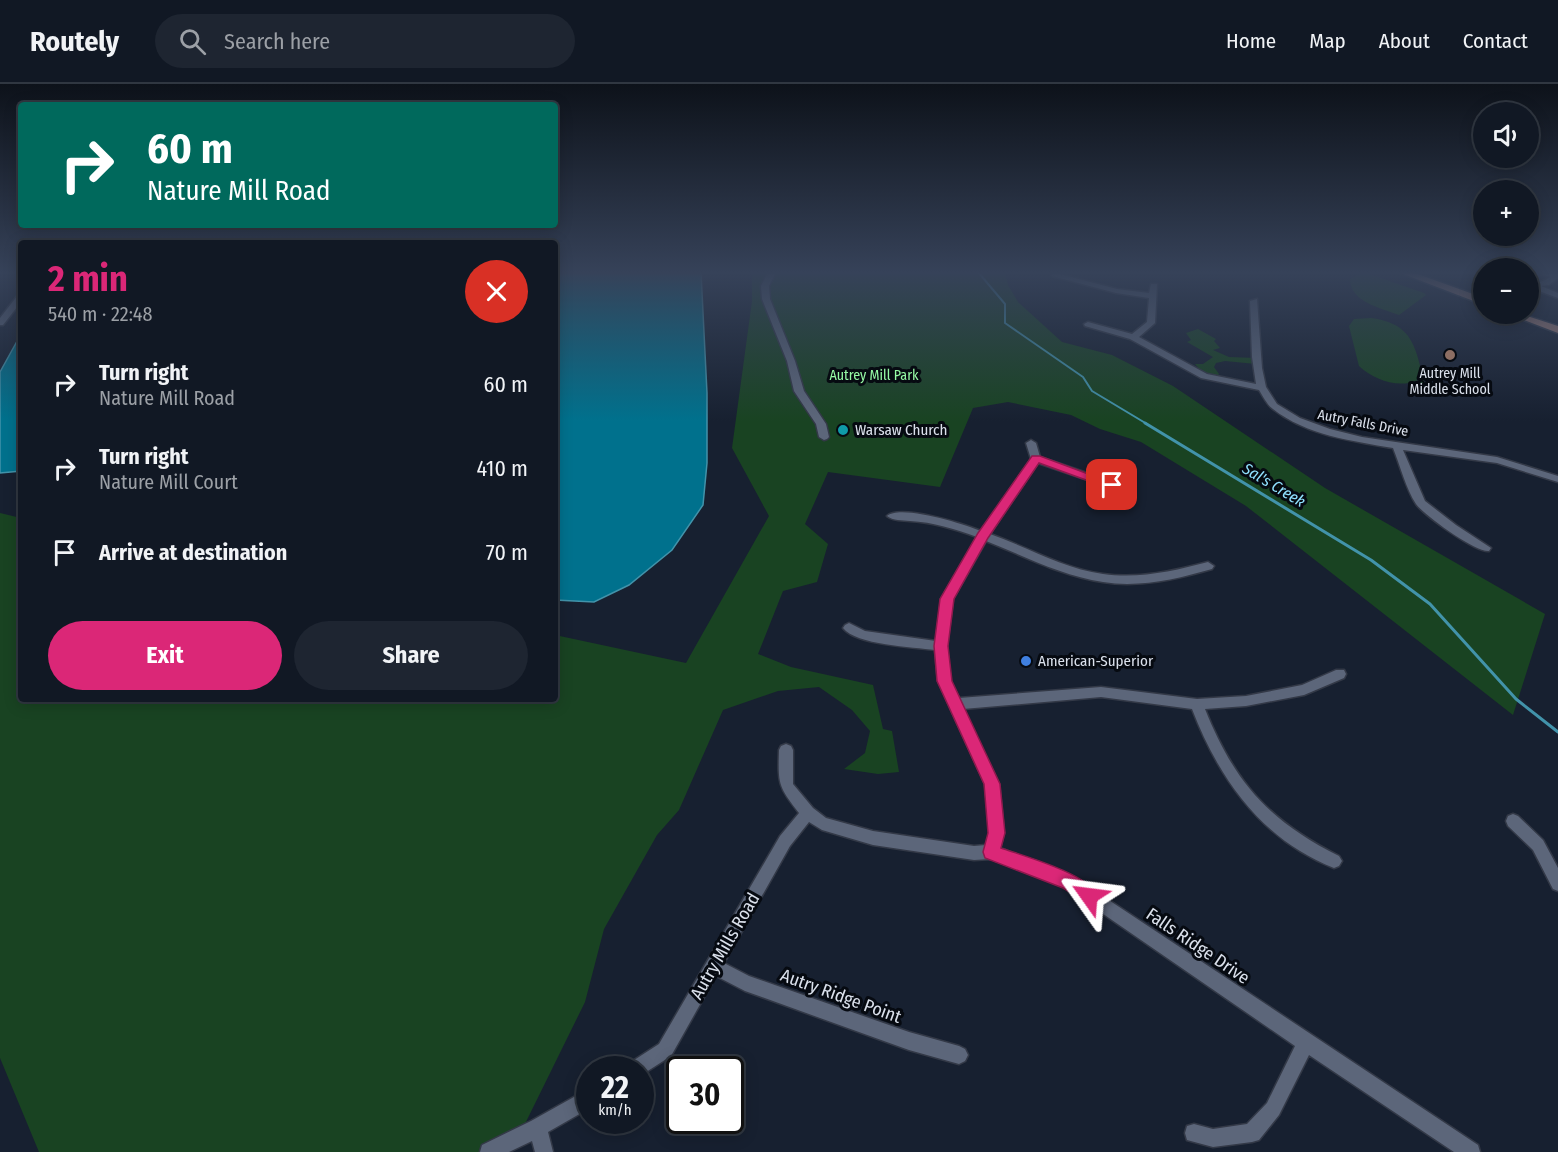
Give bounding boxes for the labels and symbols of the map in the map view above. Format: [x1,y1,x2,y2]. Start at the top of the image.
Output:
marker: Autrey Mill Middle School [1443,348,1457,362]
place label: Autrey Mill Middle School [1409,365,1491,398]
park label: Autrey Mill Park [829,367,919,384]
street label: Autry Falls Drive [1316,406,1410,440]
place label: Warsaw Church [855,421,947,439]
marker: Warsaw Church [836,423,850,437]
water label: Sal's Creek [1238,458,1309,511]
pin [1086,459,1137,510]
place label: American-Superior [1038,652,1154,670]
marker: American-Superior [1019,654,1033,668]
position arrow [1057,864,1121,928]
street label: Autry Mills Road [686,889,764,1003]
street label: Falls Ridge Drive [1142,903,1254,989]
street label: Autry Ridge Point [778,964,904,1028]
speed limit sign: 30 [666,1056,744,1134]

